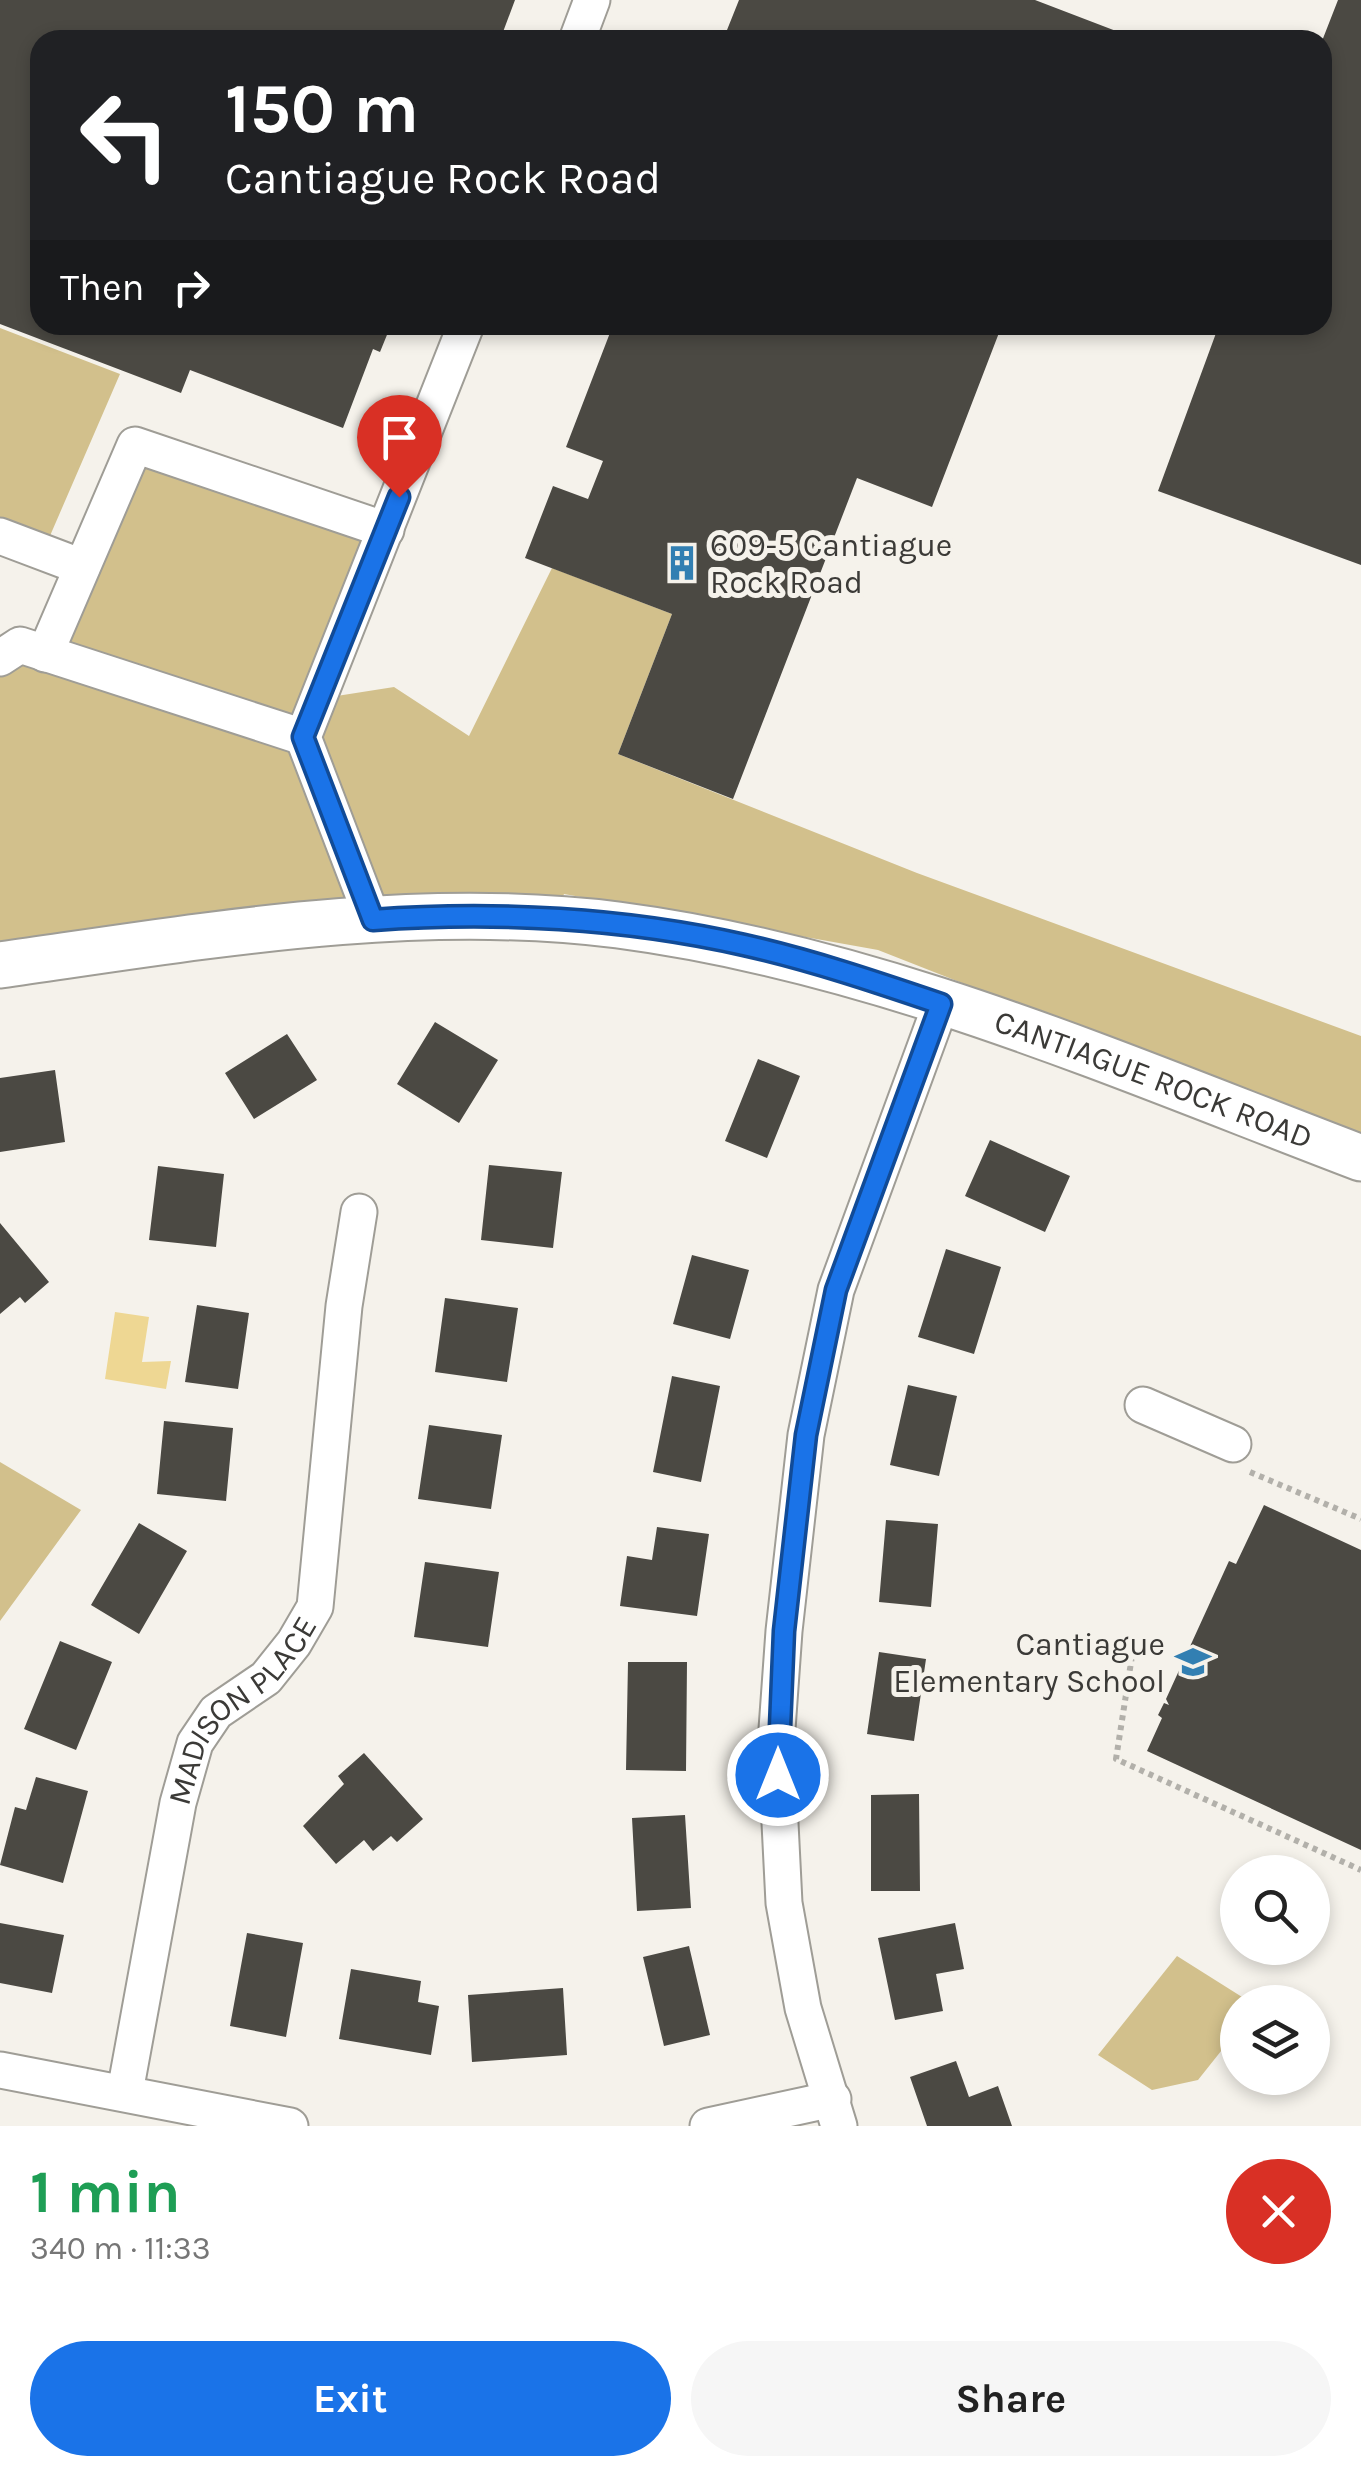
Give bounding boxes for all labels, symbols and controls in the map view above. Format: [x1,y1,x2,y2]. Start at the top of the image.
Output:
text: 150 m [225,68,419,150]
icon: left [60,70,190,200]
text: Cantiague Rock Road [225,152,661,204]
icon: right [164,260,219,315]
text: Then [60,265,144,310]
pin [357,395,442,498]
icon: arrive [372,410,427,465]
place label: 609-5 Cantiague Rock Road [710,527,952,601]
building icon: 609-5 Cantiague Rock Road [663,544,701,582]
street label: CANTIAGUE ROCK ROAD [990,1002,1318,1156]
street label: MADISON PLACE [160,1610,324,1809]
place label: Cantiague Elementary School [893,1626,1165,1700]
school or university icon: Cantiague Elementary School [1174,1643,1212,1681]
position arrow [726,1723,830,1827]
map controls [1220,1855,1330,2095]
button: search [1220,1855,1330,1965]
button: layers [1220,1985,1330,2095]
text: 1 min [30,2157,181,2227]
button: close [1226,2159,1331,2264]
text: 340 m · 11:33 [30,2230,211,2267]
button: Exit [30,2341,671,2456]
button: Share [691,2341,1331,2456]

